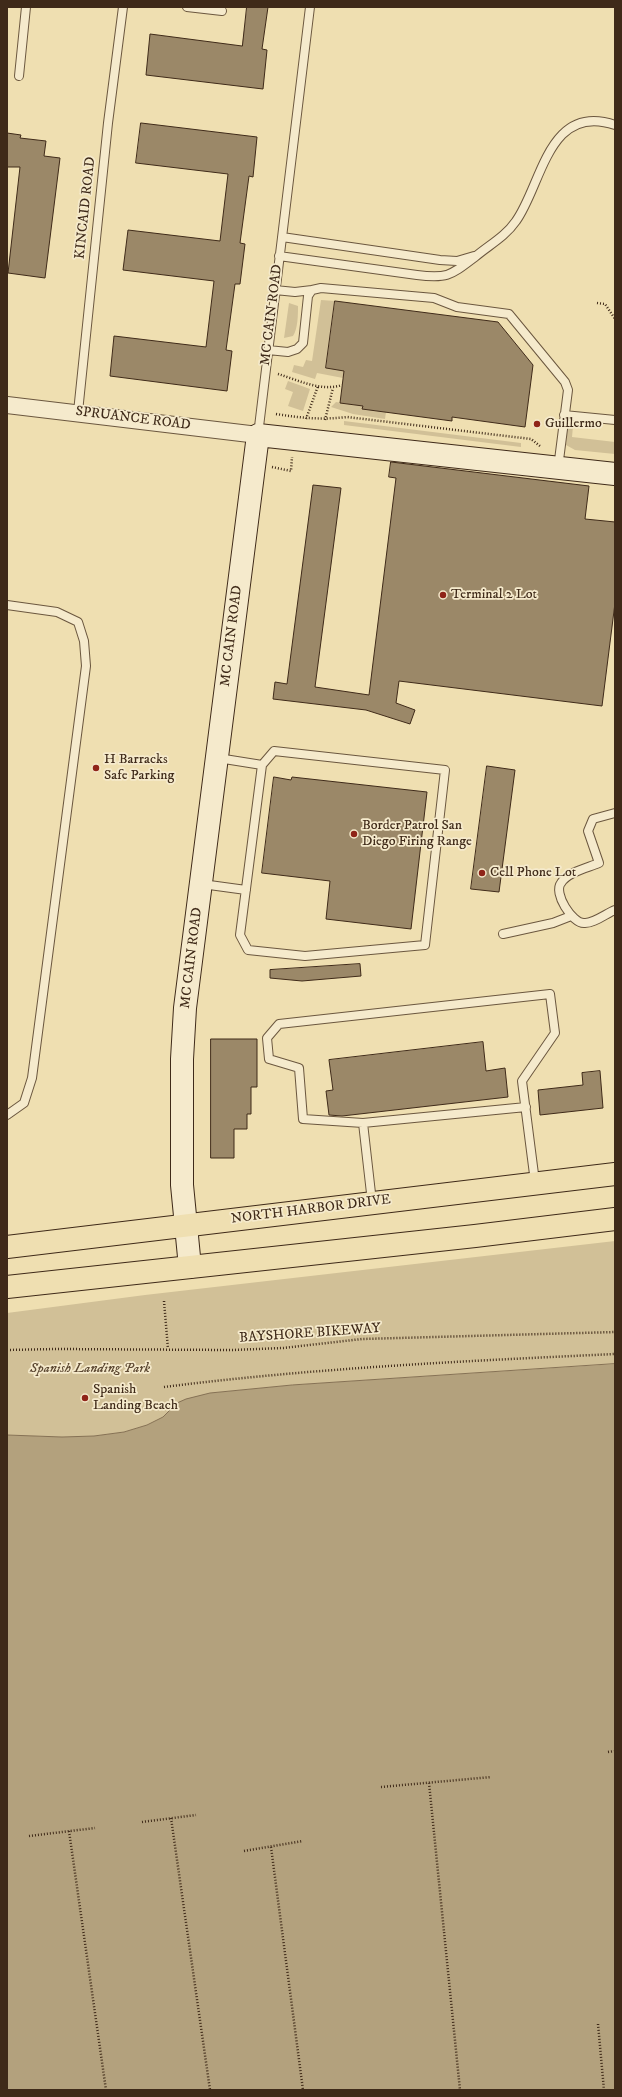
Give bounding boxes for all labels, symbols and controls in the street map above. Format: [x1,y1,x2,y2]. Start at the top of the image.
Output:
street label: KINCAID ROAD [72,156,100,260]
street label: MC CAIN ROAD [257,263,287,367]
street label: SPRUANCE ROAD [74,404,192,434]
place label: Guillermo [545,416,602,432]
marker: Guillermo [532,419,542,429]
street label: MC CAIN ROAD [217,584,247,688]
place label: Terminal 2 Lot [451,587,537,603]
marker: Terminal 2 Lot [438,590,448,600]
place label: H Barracks Safe Parking [104,752,174,784]
marker: H Barracks Safe Parking [91,763,101,773]
place label: Border Patrol San Diego Firing Range [362,818,472,850]
marker: Border Patrol San Diego Firing Range [349,829,359,839]
place label: Cell Phone Lot [490,865,576,881]
marker: Cell Phone Lot [477,868,487,878]
street label: MC CAIN ROAD [177,906,207,1010]
street label: NORTH HARBOR DRIVE [230,1192,392,1228]
street label: BAYSHORE BIKEWAY [239,1321,381,1347]
park label: Spanish Landing Park [30,1361,150,1377]
place label: Spanish Landing Beach [93,1382,178,1414]
marker: Spanish Landing Beach [80,1393,90,1403]

